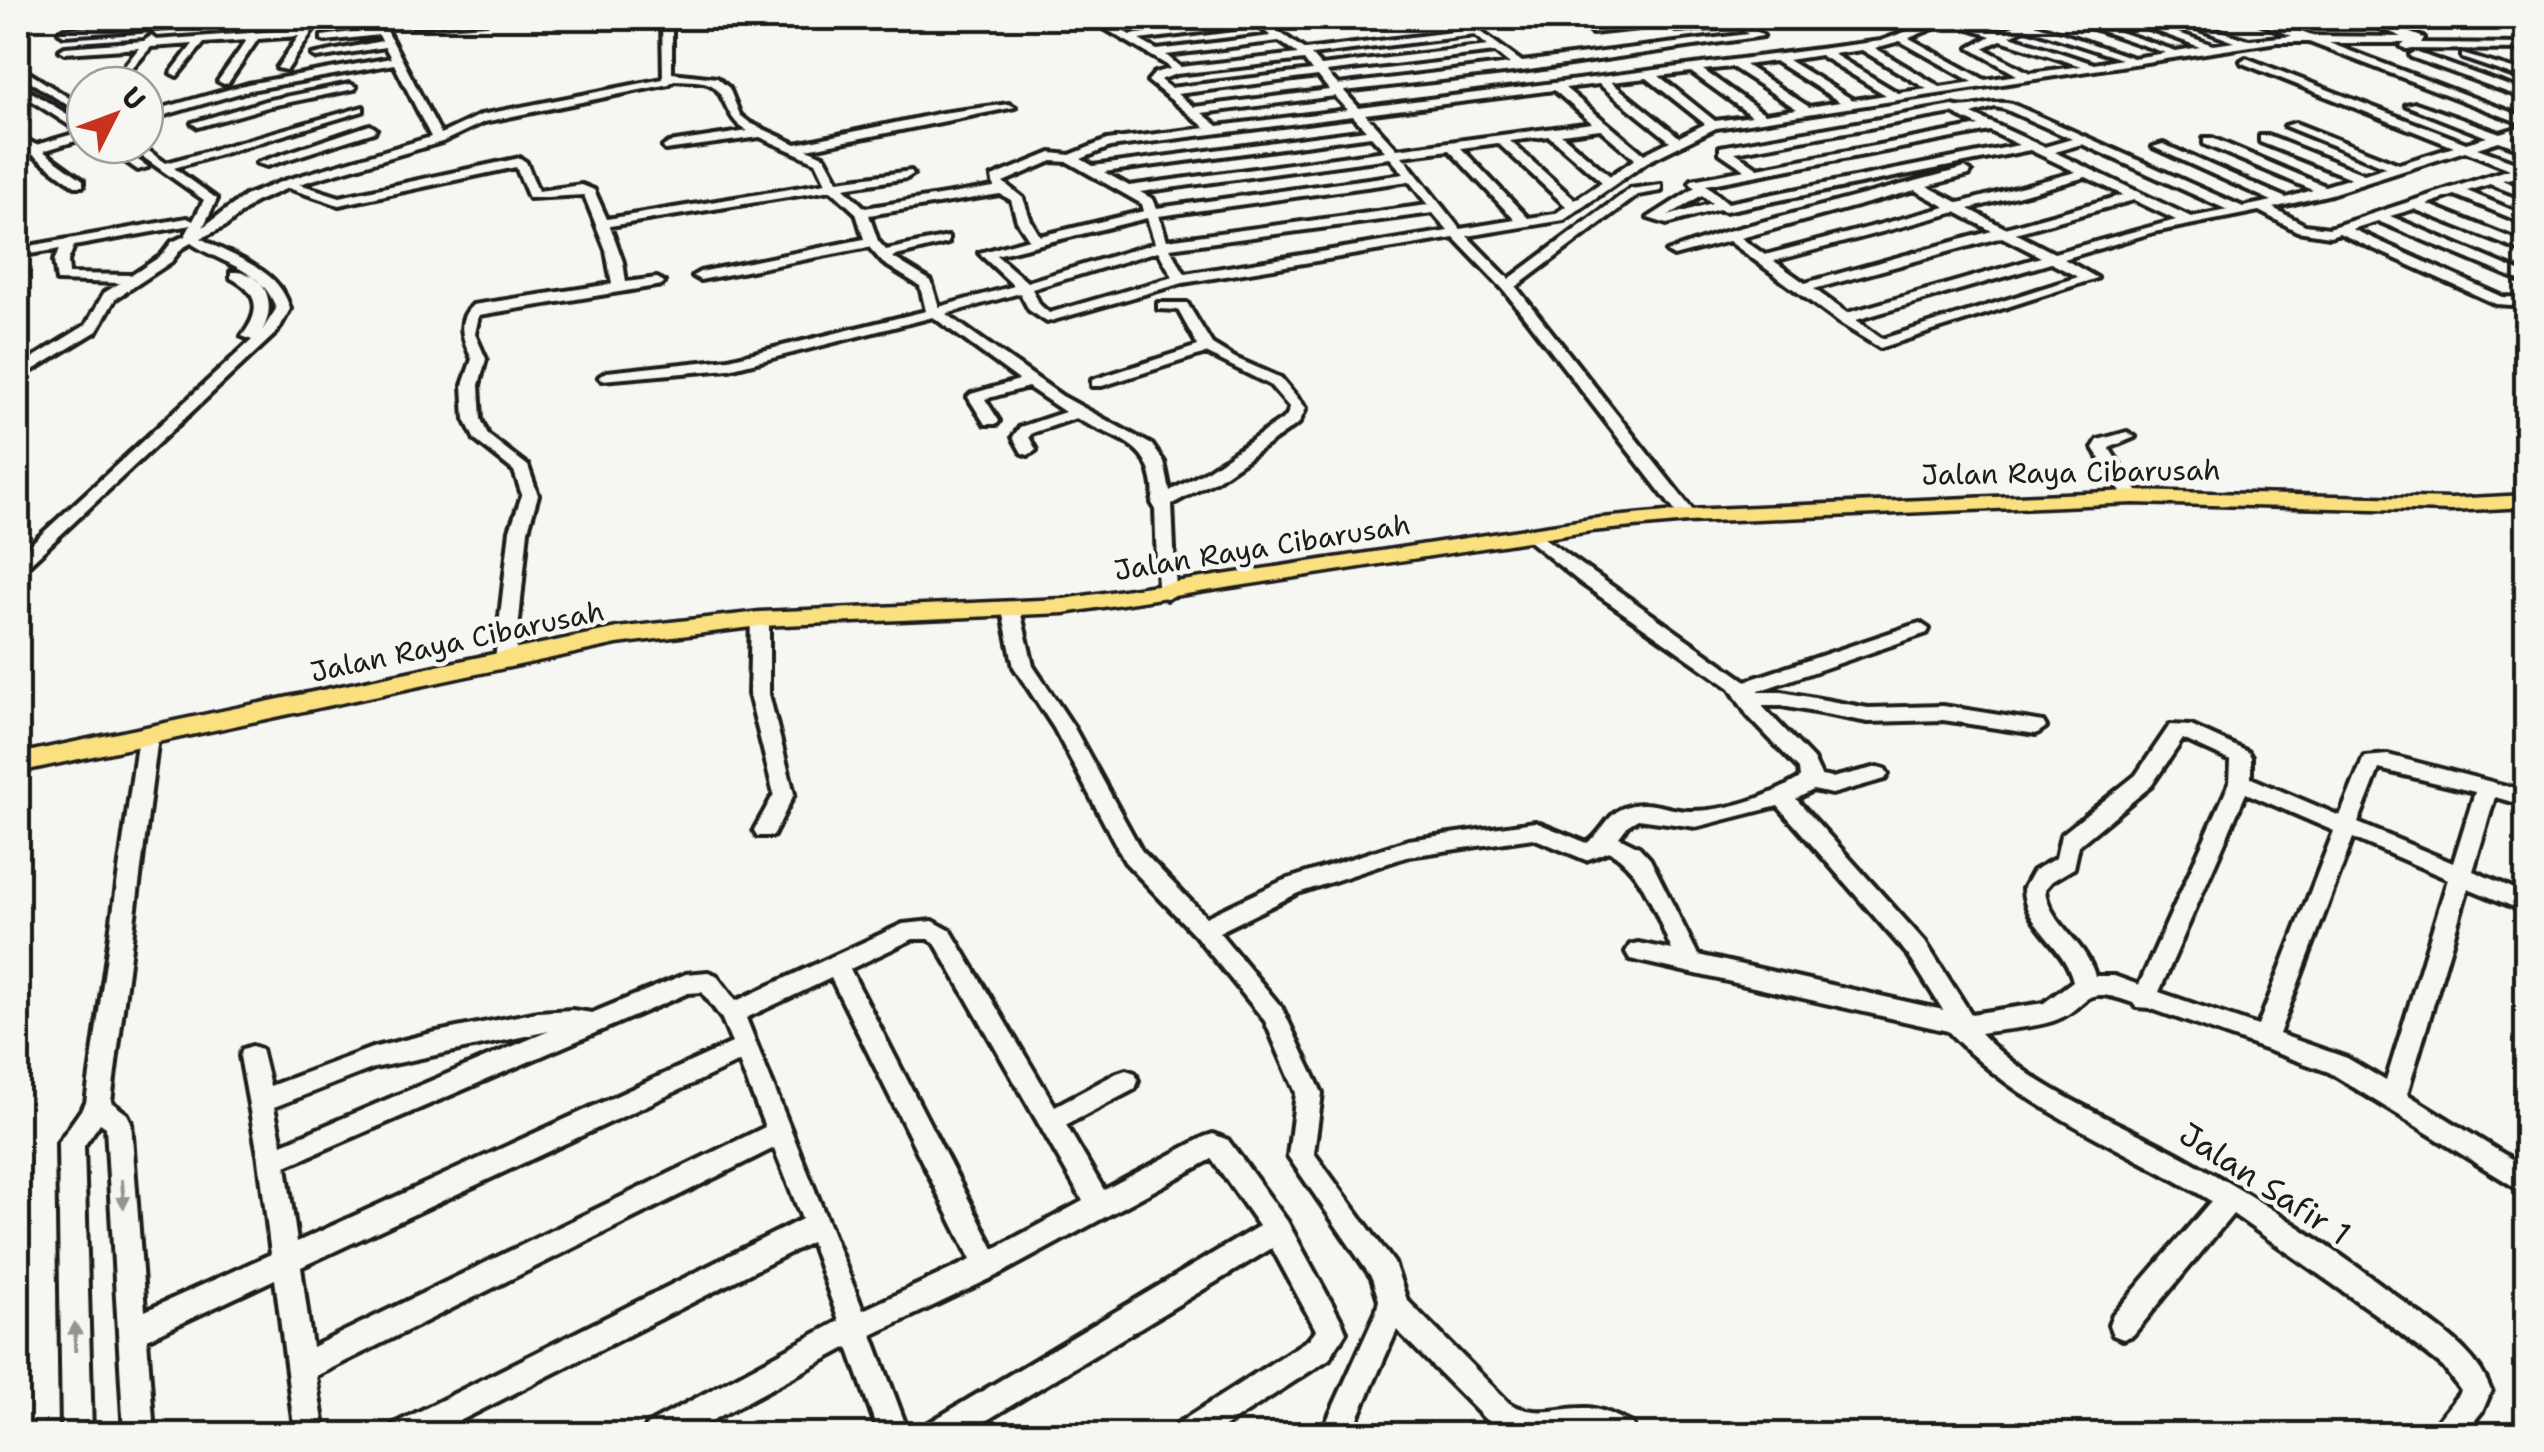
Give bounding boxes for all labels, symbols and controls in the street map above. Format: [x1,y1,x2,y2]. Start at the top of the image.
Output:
north arrow [65,65,165,165]
text: U [113,78,154,118]
street label: Jalan Raya Cibarusah [1921,450,2221,494]
street label: Jalan Raya Cibarusah [1111,505,1413,589]
street label: Jalan Raya Cibarusah [307,591,607,691]
street label: Jalan Safir 1 [2171,1112,2359,1255]
one-way arrow [115,1178,131,1210]
one-way arrow [67,1321,83,1353]

